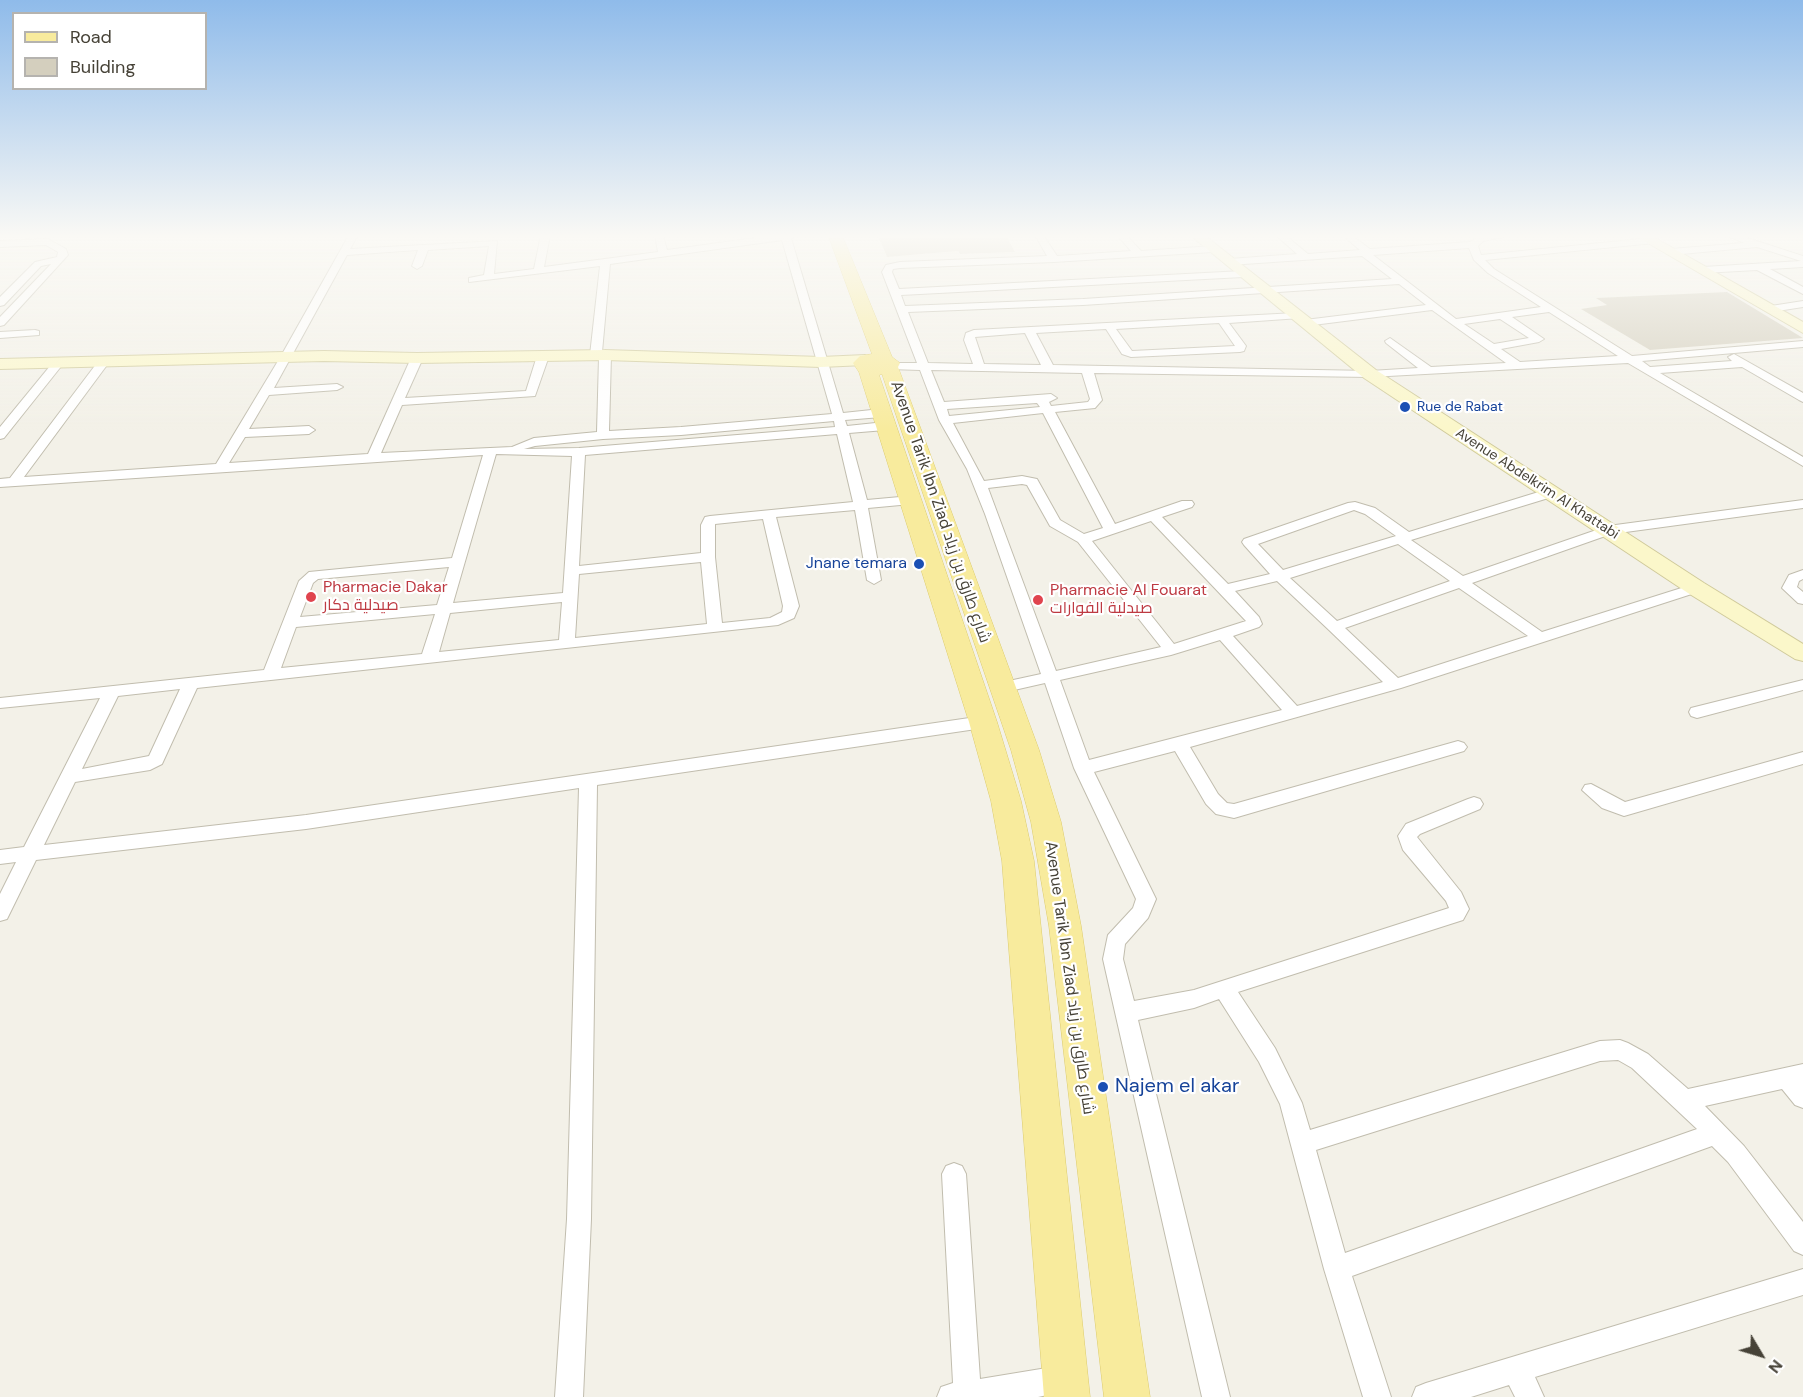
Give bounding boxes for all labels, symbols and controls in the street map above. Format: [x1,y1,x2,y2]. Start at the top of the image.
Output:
legend [12,12,207,90]
text: Road [70,25,112,49]
text: Building [70,55,135,79]
street label: Avenue Tarik Ibn Ziad شارع طارق بن زياد [886,378,994,646]
place label: Rue de Rabat [1417,399,1503,415]
marker: Rue de Rabat [1398,400,1412,414]
street label: Avenue Abdelkrim Al Khattabi [1452,425,1622,543]
place label: Jnane temara [806,554,907,574]
marker: Jnane temara [912,557,926,571]
place label: Pharmacie Dakar صيدلية دكار [323,578,448,616]
place label: Pharmacie Al Fouarat صيدلية الفوارات [1050,581,1207,619]
marker: Pharmacie Dakar صيدلية دكار [304,590,318,604]
marker: Pharmacie Al Fouarat صيدلية الفوارات [1031,593,1045,607]
street label: Avenue Tarik Ibn Ziad شارع طارق بن زياد [1040,840,1098,1116]
place label: Najem el akar [1115,1075,1239,1099]
marker: Najem el akar [1096,1080,1110,1094]
north arrow [1731,1325,1791,1385]
text: N [1764,1355,1787,1377]

